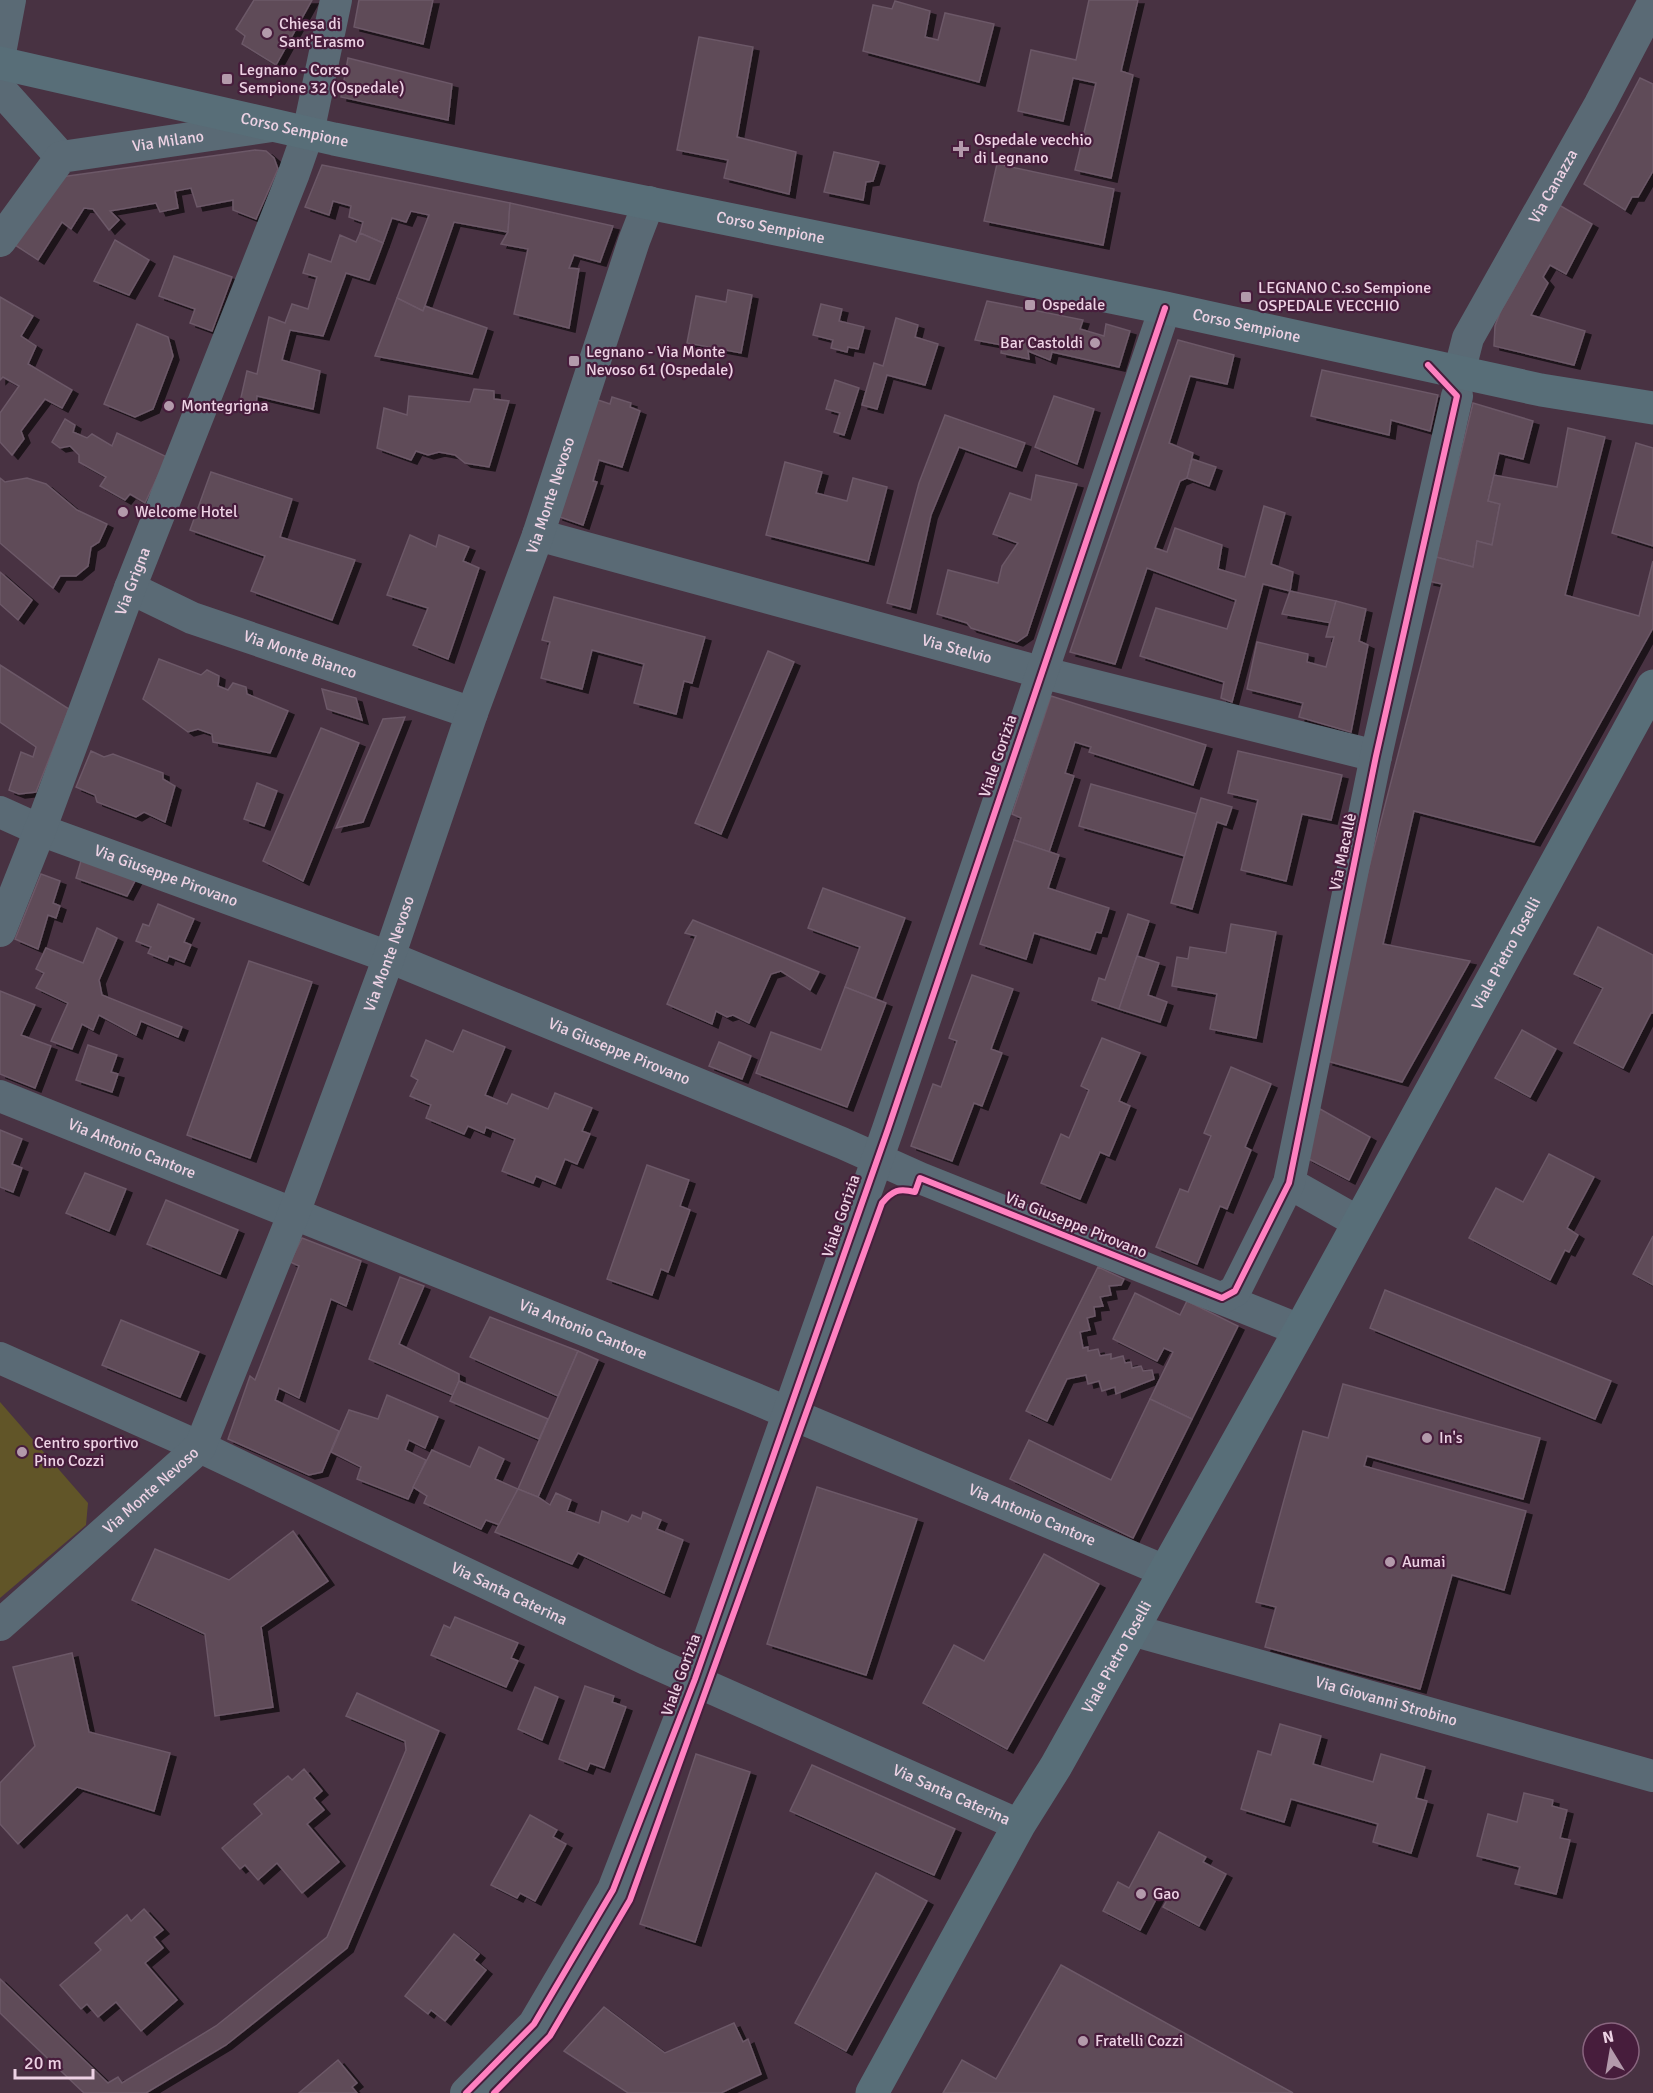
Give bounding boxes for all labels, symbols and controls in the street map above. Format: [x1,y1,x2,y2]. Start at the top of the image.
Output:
place label: Chiesa di Sant'Erasmo [279,14,365,52]
marker: Chiesa di Sant'Erasmo [260,26,274,40]
place label: Legnano - Corso Sempione 32 (Ospedale) [239,60,405,98]
marker: Legnano - Corso Sempione 32 (Ospedale) [220,72,234,86]
street label: Corso Sempione [239,108,350,152]
street label: Via Milano [131,126,205,156]
place label: Ospedale vecchio di Legnano [974,130,1092,168]
marker: Ospedale vecchio di Legnano [952,140,970,158]
street label: Via Canazza [1525,146,1582,227]
street label: Corso Sempione [715,207,827,249]
place label: LEGNANO C.so Sempione OSPEDALE VECCHIO [1258,278,1431,316]
marker: LEGNANO C.so Sempione OSPEDALE VECCHIO [1239,290,1253,304]
place label: Ospedale [1042,295,1105,315]
marker: Ospedale [1023,298,1037,312]
street label: Corso Sempione [1191,304,1303,347]
place label: Bar Castoldi [1000,333,1083,353]
marker: Bar Castoldi [1088,336,1102,350]
place label: Legnano - Via Monte Nevoso 61 (Ospedale) [586,342,733,380]
marker: Legnano - Via Monte Nevoso 61 (Ospedale) [567,354,581,368]
place label: Montegrigna [181,396,269,416]
marker: Montegrigna [162,399,176,413]
street label: Via Monte Nevoso [522,435,579,557]
place label: Welcome Hotel [135,502,238,522]
marker: Welcome Hotel [116,505,130,519]
street label: Via Grigna [111,544,155,618]
street label: Via Monte Bianco [241,626,360,683]
street label: Via Stelvio [919,630,994,668]
street label: Viale Gorizia [974,712,1022,800]
street label: Via Macallè [1325,811,1361,893]
street label: Via Giuseppe Pirovano [91,841,241,911]
street label: Via Monte Nevoso [360,893,419,1015]
street label: Viale Pietro Toselli [1467,894,1545,1014]
street label: Via Giuseppe Pirovano [545,1013,693,1090]
street label: Via Antonio Cantore [65,1114,199,1183]
street label: Viale Gorizia [817,1172,865,1260]
street label: Via Giuseppe Pirovano [1002,1187,1150,1263]
street label: Via Antonio Cantore [516,1295,650,1364]
place label: In's [1439,1428,1463,1448]
marker: In's [1420,1431,1434,1445]
place label: Centro sportivo Pino Cozzi [34,1433,139,1471]
street label: Via Monte Nevoso [99,1443,203,1539]
marker: Centro sportivo Pino Cozzi [15,1445,29,1459]
street label: Via Antonio Cantore [965,1479,1099,1551]
place label: Aumai [1402,1552,1446,1572]
marker: Aumai [1383,1555,1397,1569]
street label: Via Santa Caterina [447,1558,570,1630]
street label: Viale Pietro Toselli [1077,1597,1156,1717]
street label: Viale Gorizia [657,1631,705,1719]
street label: Via Giovanni Strobino [1313,1672,1460,1731]
street label: Via Santa Caterina [889,1760,1013,1830]
place label: Gao [1153,1884,1180,1904]
marker: Gao [1134,1887,1148,1901]
north arrow [1581,2021,1641,2081]
text: N [1601,2026,1616,2048]
place label: Fratelli Cozzi [1095,2031,1183,2051]
marker: Fratelli Cozzi [1076,2034,1090,2048]
scale bar [15,2042,93,2080]
text: 20 m [24,2052,62,2074]

